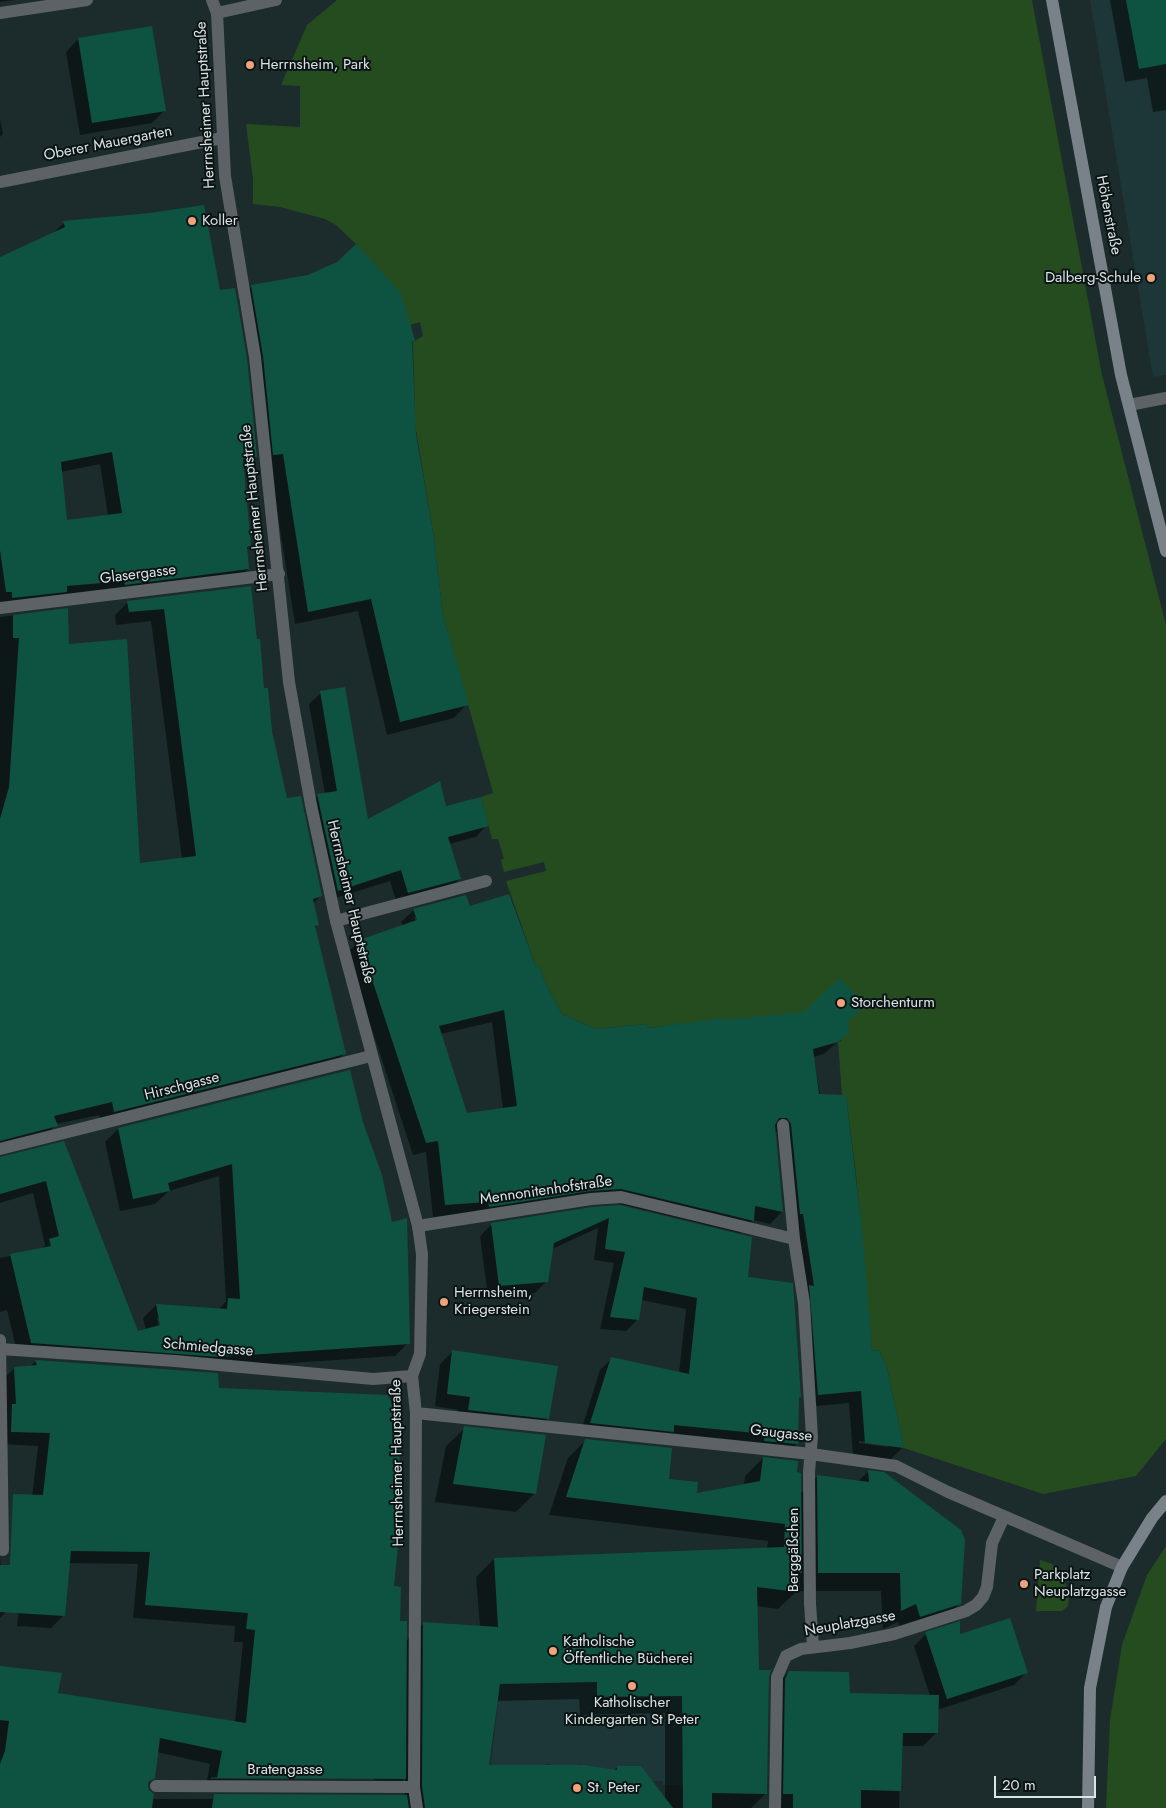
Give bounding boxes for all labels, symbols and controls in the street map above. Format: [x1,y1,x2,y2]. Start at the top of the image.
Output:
street label: Herrnsheimer Hauptstraße [193,21,219,189]
place label: Herrnsheim, Park [260,56,370,74]
marker: Herrnsheim, Park [244,59,256,71]
street label: Oberer Mauergarten [42,123,174,165]
street label: Höhenstraße [1091,174,1125,256]
place label: Koller [202,212,238,230]
marker: Koller [186,215,198,227]
place label: Dalberg-Schule [1045,269,1141,287]
marker: Dalberg-Schule [1145,272,1157,284]
street label: Herrnsheimer Hauptstraße [237,424,273,592]
street label: Glasergasse [99,561,177,589]
street label: Herrnsheimer Hauptstraße [322,818,378,986]
place label: Storchenturm [851,994,935,1012]
marker: Storchenturm [835,997,847,1009]
street label: Hirschgasse [143,1069,221,1105]
street label: Mennonitenhofstraße [479,1173,613,1209]
place label: Herrnsheim, Kriegerstein [454,1284,532,1319]
marker: Herrnsheim, Kriegerstein [438,1296,450,1308]
street label: Schmiedgasse [162,1335,254,1361]
street label: Herrnsheimer Hauptstraße [388,1379,408,1547]
street label: Gaugasse [749,1422,813,1446]
street label: Berggäßchen [785,1508,803,1592]
place label: Parkplatz Neuplatzgasse [1034,1566,1126,1601]
marker: Parkplatz Neuplatzgasse [1018,1578,1030,1590]
street label: Neuplatzgasse [803,1607,897,1641]
place label: Katholische Öffentliche Bücherei [563,1633,693,1668]
marker: Katholische Öffentliche Bücherei [547,1645,559,1657]
marker: Katholischer Kindergarten St Peter [626,1680,638,1692]
place label: Katholischer Kindergarten St Peter [565,1694,699,1729]
street label: Bratengasse [247,1761,323,1779]
scale bar [996,1766,1098,1798]
text: 20 m [1002,1774,1036,1796]
place label: St. Peter [587,1779,640,1797]
marker: St. Peter [571,1782,583,1794]

